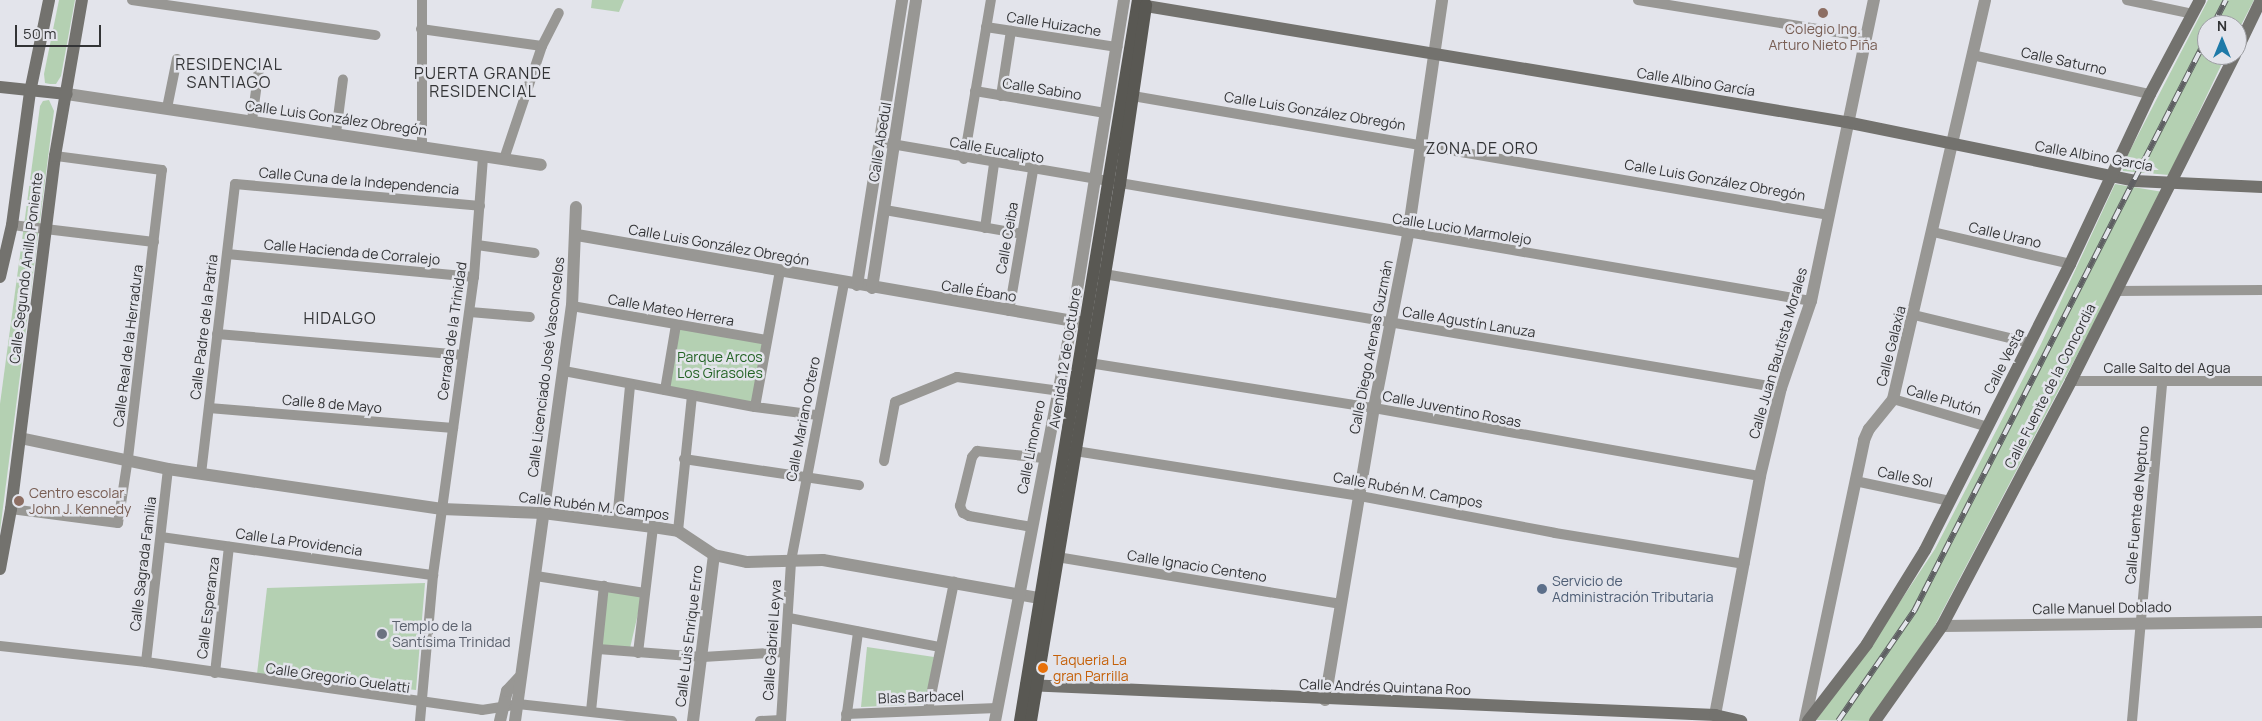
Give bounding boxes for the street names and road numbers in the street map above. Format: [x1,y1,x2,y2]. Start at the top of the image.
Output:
street label: Calle Huizache [1006,8,1102,40]
street label: Calle Saturno [2020,44,2108,78]
street label: Calle Albino García [1636,64,1756,100]
street label: Calle Sabino [1001,74,1083,104]
street label: Calle Luis González Obregón [1223,88,1407,134]
street label: Calle Luis González Obregón [244,97,428,139]
street label: Calle Abedul [865,101,895,183]
street label: Calle Eucalipto [949,133,1045,167]
street label: Calle Albino García [2034,137,2154,175]
street label: Calle Luis González Obregón [1623,156,1807,204]
street label: Calle Cuna de la Independencia [258,164,460,198]
street label: Calle Segundo Anillo Poniente [6,171,46,365]
street label: Calle Ceiba [992,201,1022,275]
street label: Calle Lucio Marmolejo [1391,210,1533,248]
street label: Calle Urano [1967,218,2043,252]
street label: Calle Luis González Obregón [627,221,811,269]
street label: Calle Hacienda de Corralejo [263,236,441,268]
street label: Calle Padre de la Patria [187,253,221,401]
street label: Calle Licenciado José Vasconcelos [524,256,568,478]
street label: Calle Diego Arenas Guzmán [1346,258,1396,436]
street label: Cerrada de la Trinidad [434,261,470,401]
street label: Calle Real de la Herradura [110,264,146,428]
street label: Calle Juan Bautista Morales [1745,265,1811,441]
street label: Calle Ébano [940,277,1018,305]
street label: Avenida 12 de Octubre [1046,286,1084,430]
street label: Calle Mateo Herrera [607,291,735,329]
street label: Calle Fuente de la Concordia [2001,301,2099,471]
street label: Calle Agustín Lanuza [1401,303,1537,341]
street label: Calle Galaxia [1873,304,1909,388]
street label: Calle Vesta [1980,325,2028,397]
street label: Calle Mariano Otero [783,355,823,483]
street label: Calle Salto del Agua [2103,360,2231,376]
street label: Calle Plutón [1905,381,1983,419]
street label: Calle Juventino Rosas [1381,387,1523,431]
street label: Calle 8 de Mayo [281,391,383,417]
street label: Calle Limonero [1014,399,1048,495]
street label: Calle Fuente de Neptuno [2122,425,2152,585]
street label: Calle Sol [1876,463,1934,491]
street label: Calle Rubén M. Campos [1332,469,1484,511]
street label: Calle Rubén M. Campos [518,488,670,524]
street label: Calle Sagrada Familia [126,496,160,632]
street label: Calle La Providencia [235,525,363,559]
street label: Calle Ignacio Centeno [1126,547,1268,585]
street label: Calle Esperanza [193,556,223,660]
street label: Calle Luis Enrique Erro [672,564,706,708]
street label: Calle Gabriel Leyva [759,579,785,701]
street label: Calle Manuel Doblado [2032,598,2172,618]
street label: Calle Gregorio Guelatti [265,660,411,696]
street label: Calle Andrés Quintana Roo [1299,676,1471,698]
street label: Blas Barbacel [878,687,964,707]

